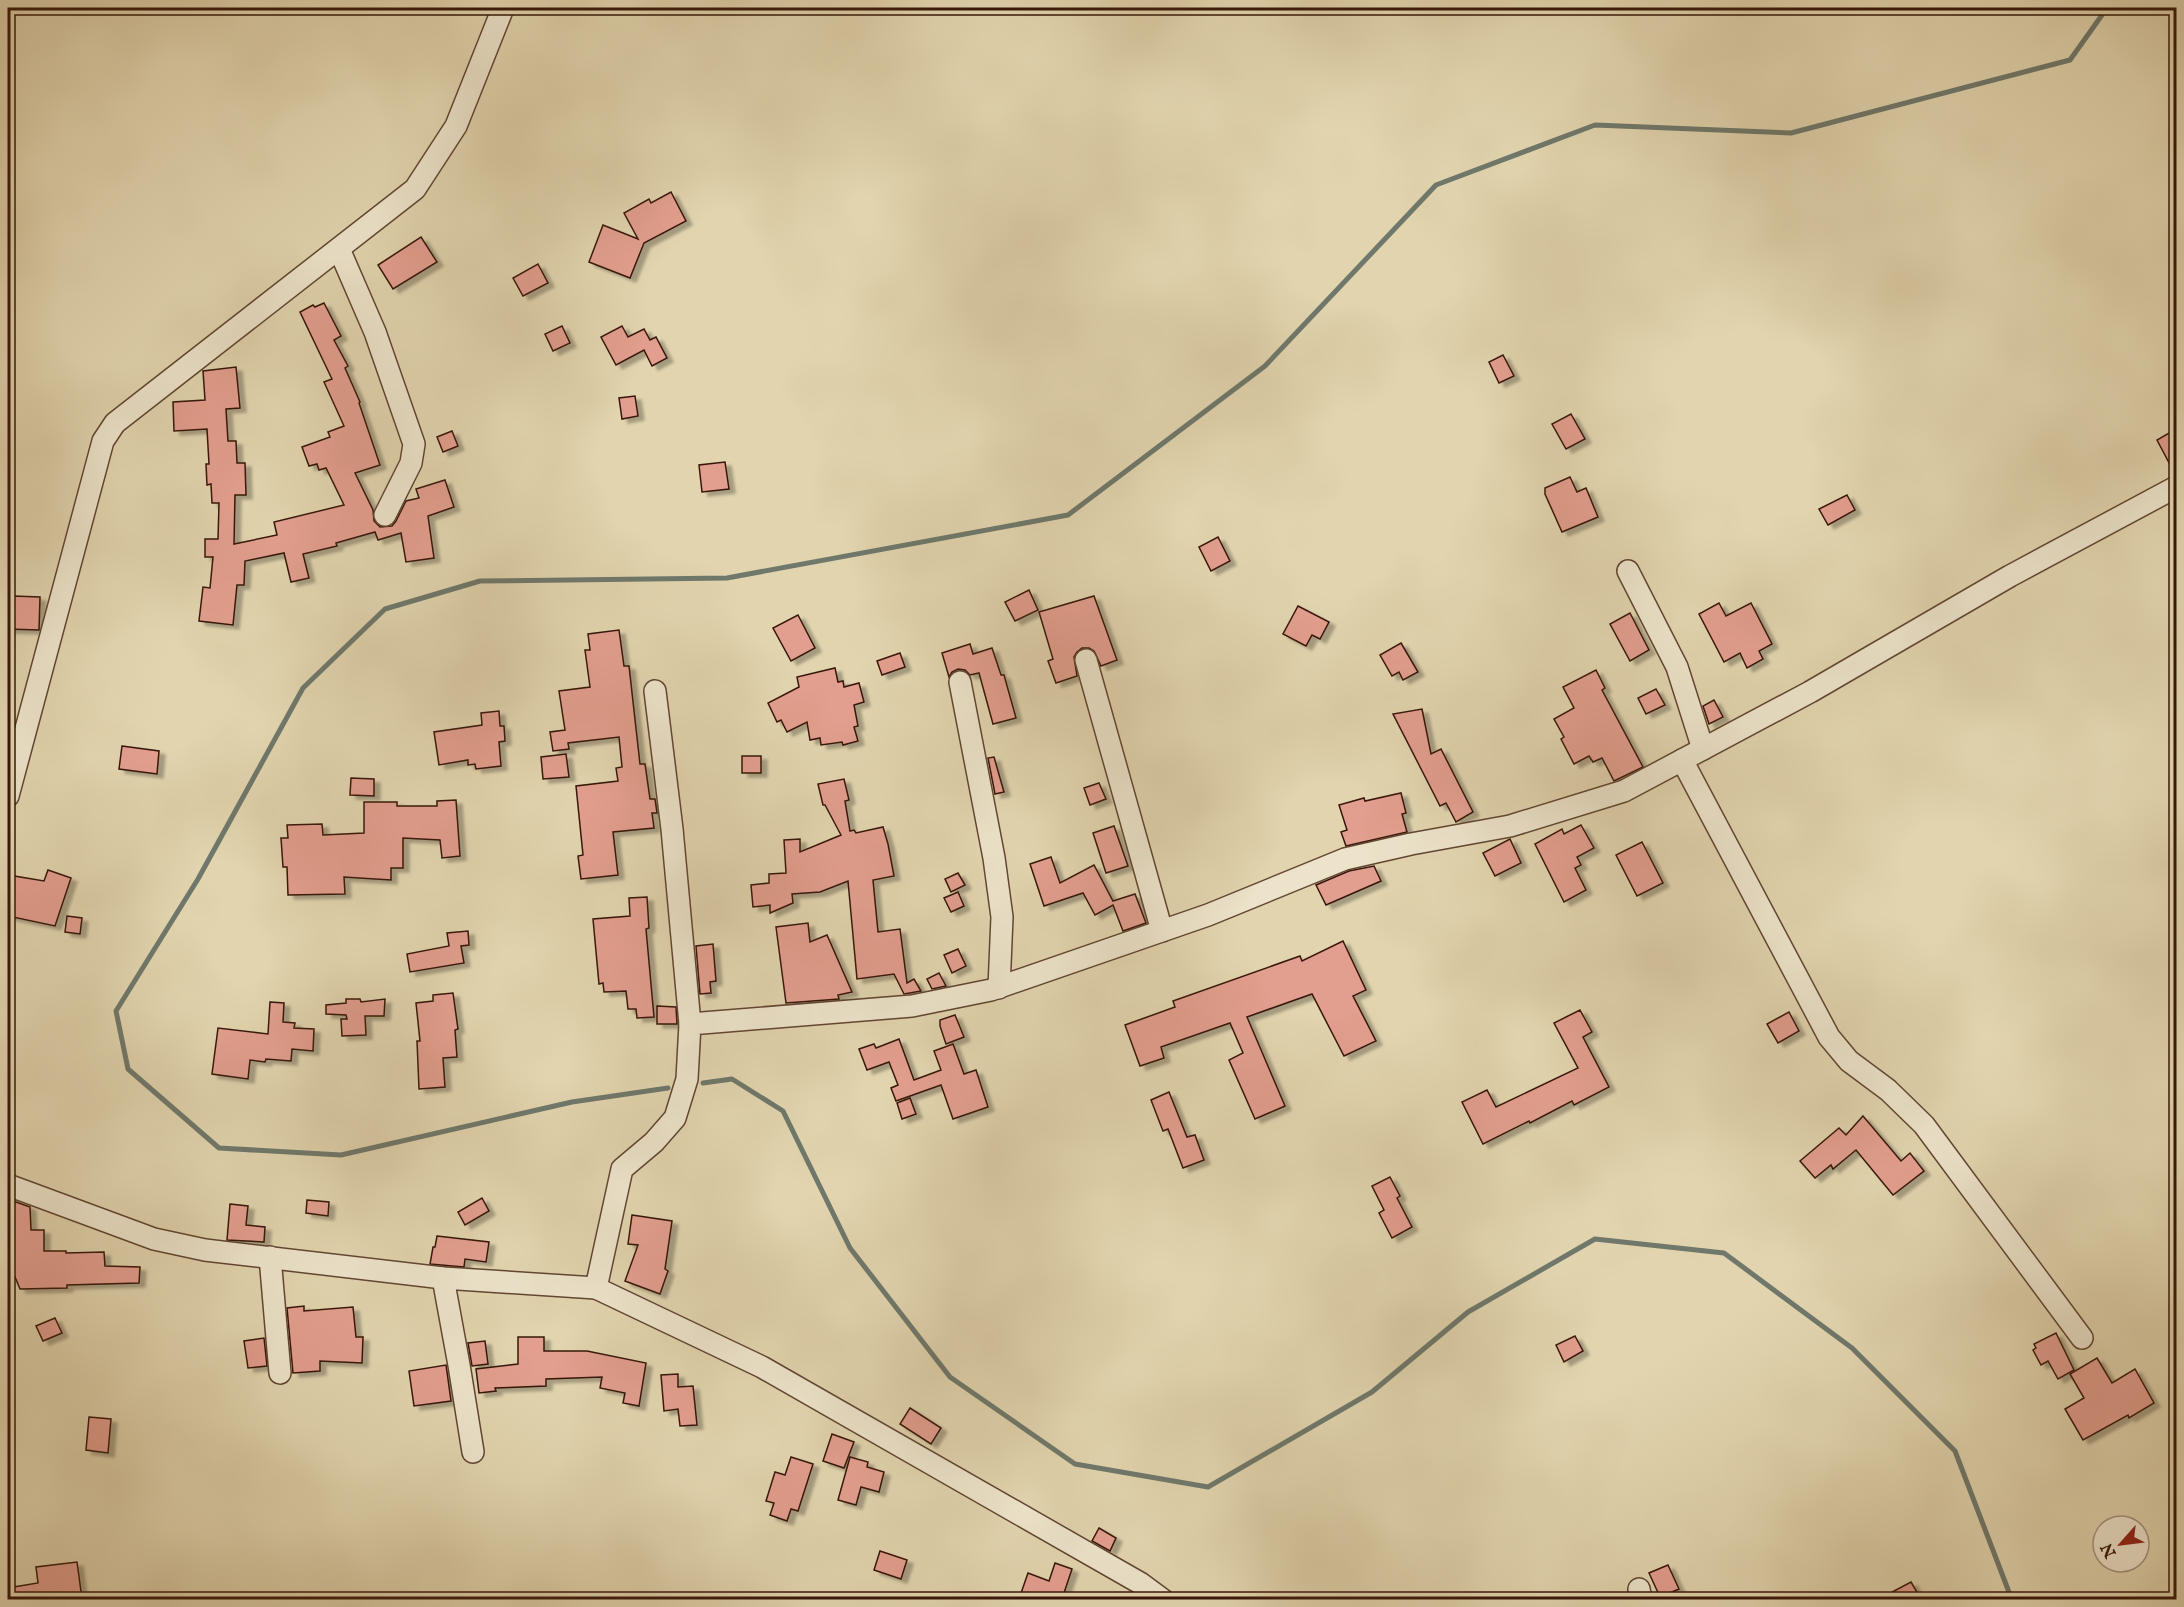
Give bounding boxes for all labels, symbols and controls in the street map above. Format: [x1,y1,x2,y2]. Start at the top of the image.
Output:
north arrow [2091,1514,2151,1574]
text: N [2097,1539,2122,1562]

